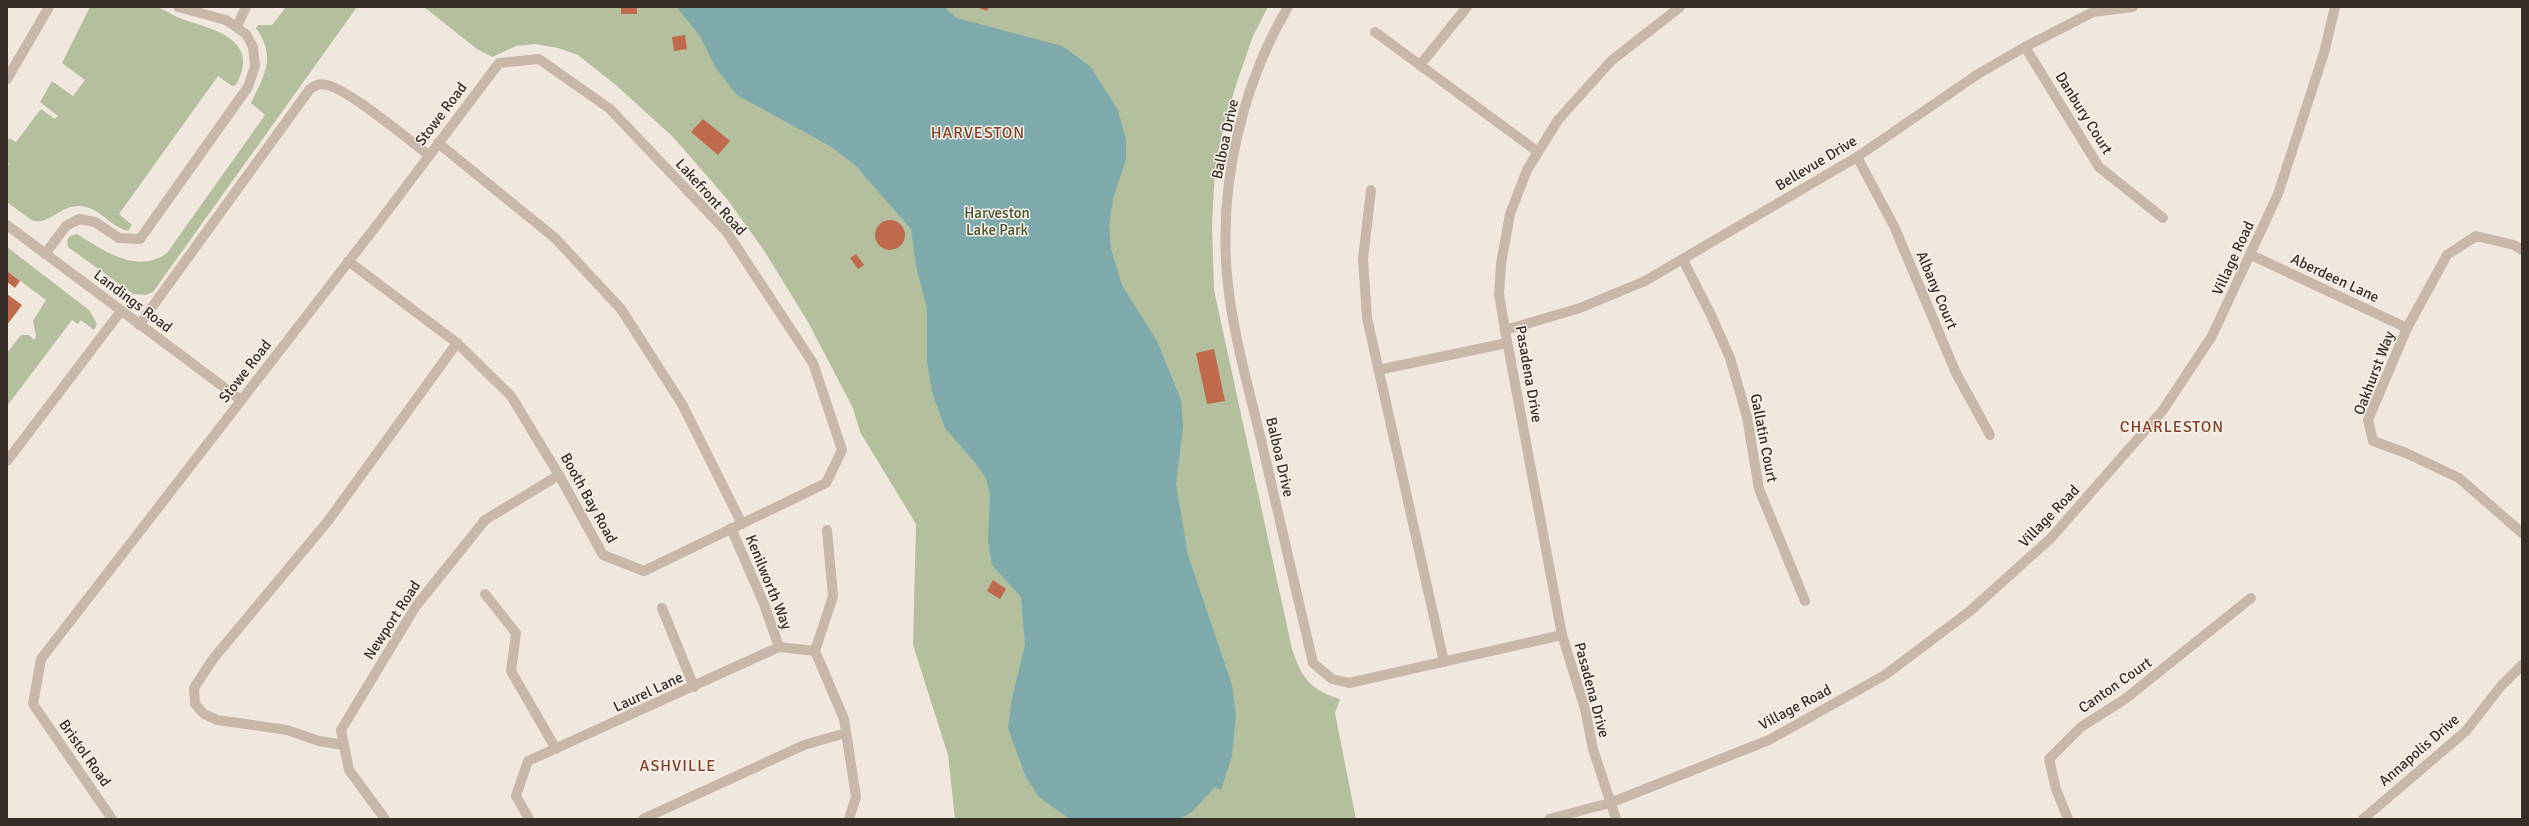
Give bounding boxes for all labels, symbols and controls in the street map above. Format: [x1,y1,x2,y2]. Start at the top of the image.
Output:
street label: Danbury Court [2052,68,2116,158]
street label: Stowe Road [411,79,471,149]
street label: Balboa Drive [1208,97,1242,181]
district label: HARVESTON [931,123,1025,143]
street label: Bellevue Drive [1772,132,1860,194]
street label: Lakefront Road [672,155,750,239]
park label: Harveston Lake Park [964,204,1030,239]
street label: Village Road [2208,218,2258,298]
street label: Albany Court [1912,248,1962,332]
street label: Aberdeen Lane [2288,250,2382,306]
street label: Landings Road [90,266,176,336]
street label: Pasadena Drive [1512,324,1546,424]
street label: Oakhurst Way [2350,328,2398,418]
street label: Stowe Road [215,336,275,406]
street label: Gallatin Court [1747,392,1781,484]
street label: Balboa Drive [1262,415,1298,499]
district label: CHARLESTON [2120,417,2224,437]
street label: Booth Bay Road [557,450,621,546]
street label: Village Road [2015,481,2083,551]
street label: Kenilworth Way [742,532,796,632]
street label: Newport Road [360,577,424,663]
street label: Pasadena Drive [1571,640,1613,740]
street label: Canton Court [2075,653,2155,717]
street label: Laurel Lane [610,668,686,716]
street label: Village Road [1756,680,1834,734]
street label: Annapolis Drive [2375,710,2463,790]
street label: Bristol Road [55,716,115,790]
district label: ASHVILLE [640,756,716,776]

